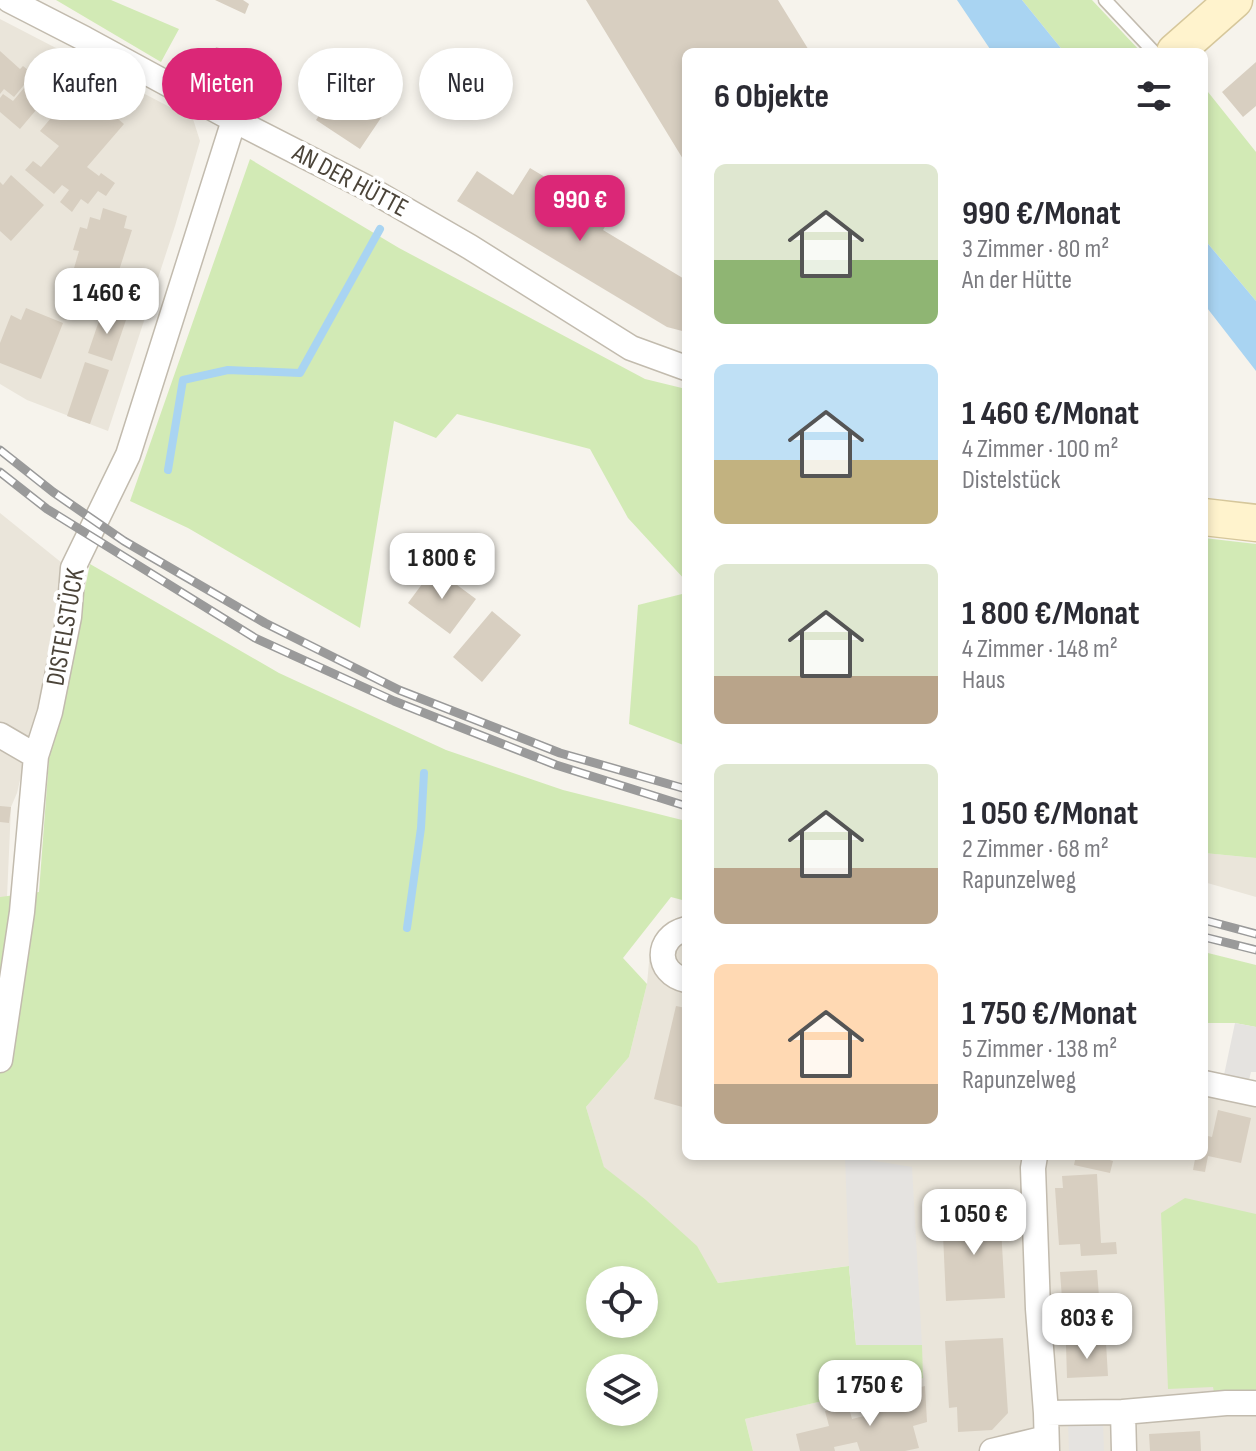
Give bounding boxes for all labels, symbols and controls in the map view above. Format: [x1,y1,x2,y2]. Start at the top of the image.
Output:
chip: Kaufen [24,48,146,120]
chip: Mieten [162,48,282,120]
chip: Filter [298,48,403,120]
chip: Neu [419,48,513,120]
icon: filters [1132,74,1176,118]
text: 6 Objekte [714,76,829,117]
street label: AN DER HÜTTE [286,137,413,224]
pin: 990 € [524,175,636,243]
text: 990 € [553,185,607,216]
text: 990 €/Monat [962,193,1121,234]
icon: home [778,196,874,292]
text: 3 Zimmer · 80 m² [962,234,1109,265]
text: An der Hütte [962,265,1072,296]
pin: 1 460 € [33,268,181,336]
text: 1 460 € [73,278,141,309]
text: 1 460 €/Monat [962,393,1139,434]
icon: home [778,396,874,492]
text: 4 Zimmer · 100 m² [962,434,1119,465]
text: Distelstück [962,465,1060,496]
pin: 1 800 € [368,533,516,601]
text: 1 800 € [408,543,476,574]
street label: DISTELSTÜCK [40,566,92,688]
text: 1 800 €/Monat [962,593,1139,634]
icon: home [778,596,874,692]
text: 4 Zimmer · 148 m² [962,634,1118,665]
text: Haus [962,665,1005,696]
text: 1 050 €/Monat [962,793,1138,834]
icon: home [778,796,874,892]
text: 2 Zimmer · 68 m² [962,834,1109,865]
text: Rapunzelweg [962,865,1076,896]
text: 1 750 €/Monat [962,993,1137,1034]
icon: home [778,996,874,1092]
text: 5 Zimmer · 138 m² [962,1034,1117,1065]
text: Rapunzelweg [962,1065,1076,1096]
pin: 1 050 € [900,1189,1048,1257]
text: 1 050 € [940,1199,1008,1230]
map controls [586,1266,658,1426]
button: locate [586,1266,658,1338]
pin: 803 € [1031,1293,1143,1361]
text: 803 € [1060,1303,1114,1334]
button: layers [586,1354,658,1426]
pin: 1 750 € [796,1360,944,1428]
text: 1 750 € [837,1370,903,1401]

